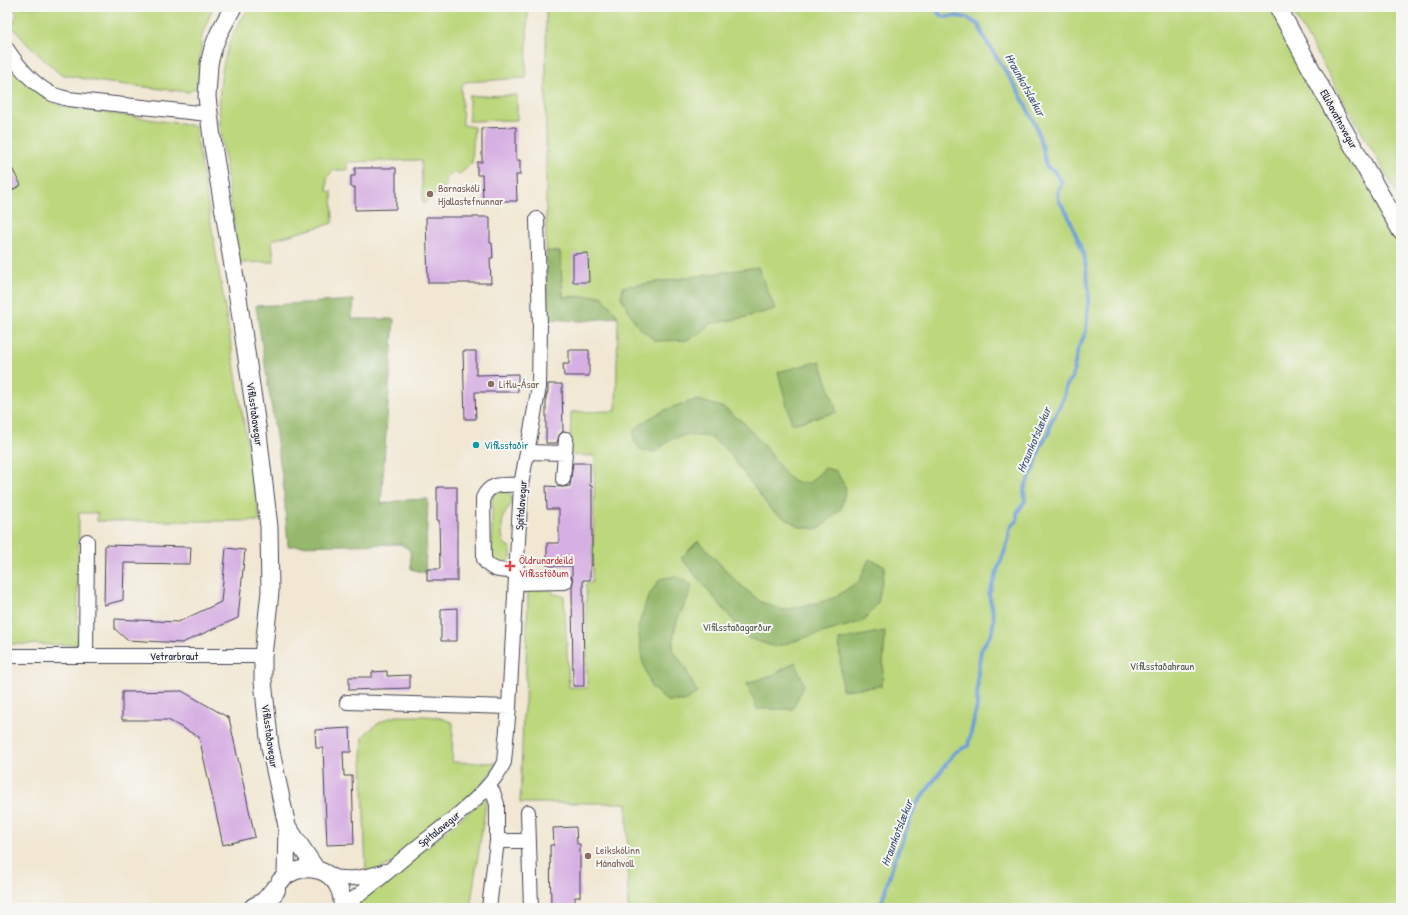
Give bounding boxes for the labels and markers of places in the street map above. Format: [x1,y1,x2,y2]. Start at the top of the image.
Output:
place label: Barnaskóli Hjallastefnunnar [438,181,504,208]
marker: Barnaskóli Hjallastefnunnar [425,189,435,199]
place label: Litlu-Ásar [499,377,540,391]
marker: Litlu-Ásar [486,379,496,389]
place label: Vífilsstaðir [484,438,529,452]
marker: Vífilsstaðir [471,440,481,450]
place label: Öldrunardeild Vífilsstöðum [519,553,574,580]
marker: Öldrunardeild Vífilsstöðum [504,560,516,572]
place label: Leikskólinn Mánahvoll [596,843,640,870]
marker: Leikskólinn Mánahvoll [583,851,593,861]

